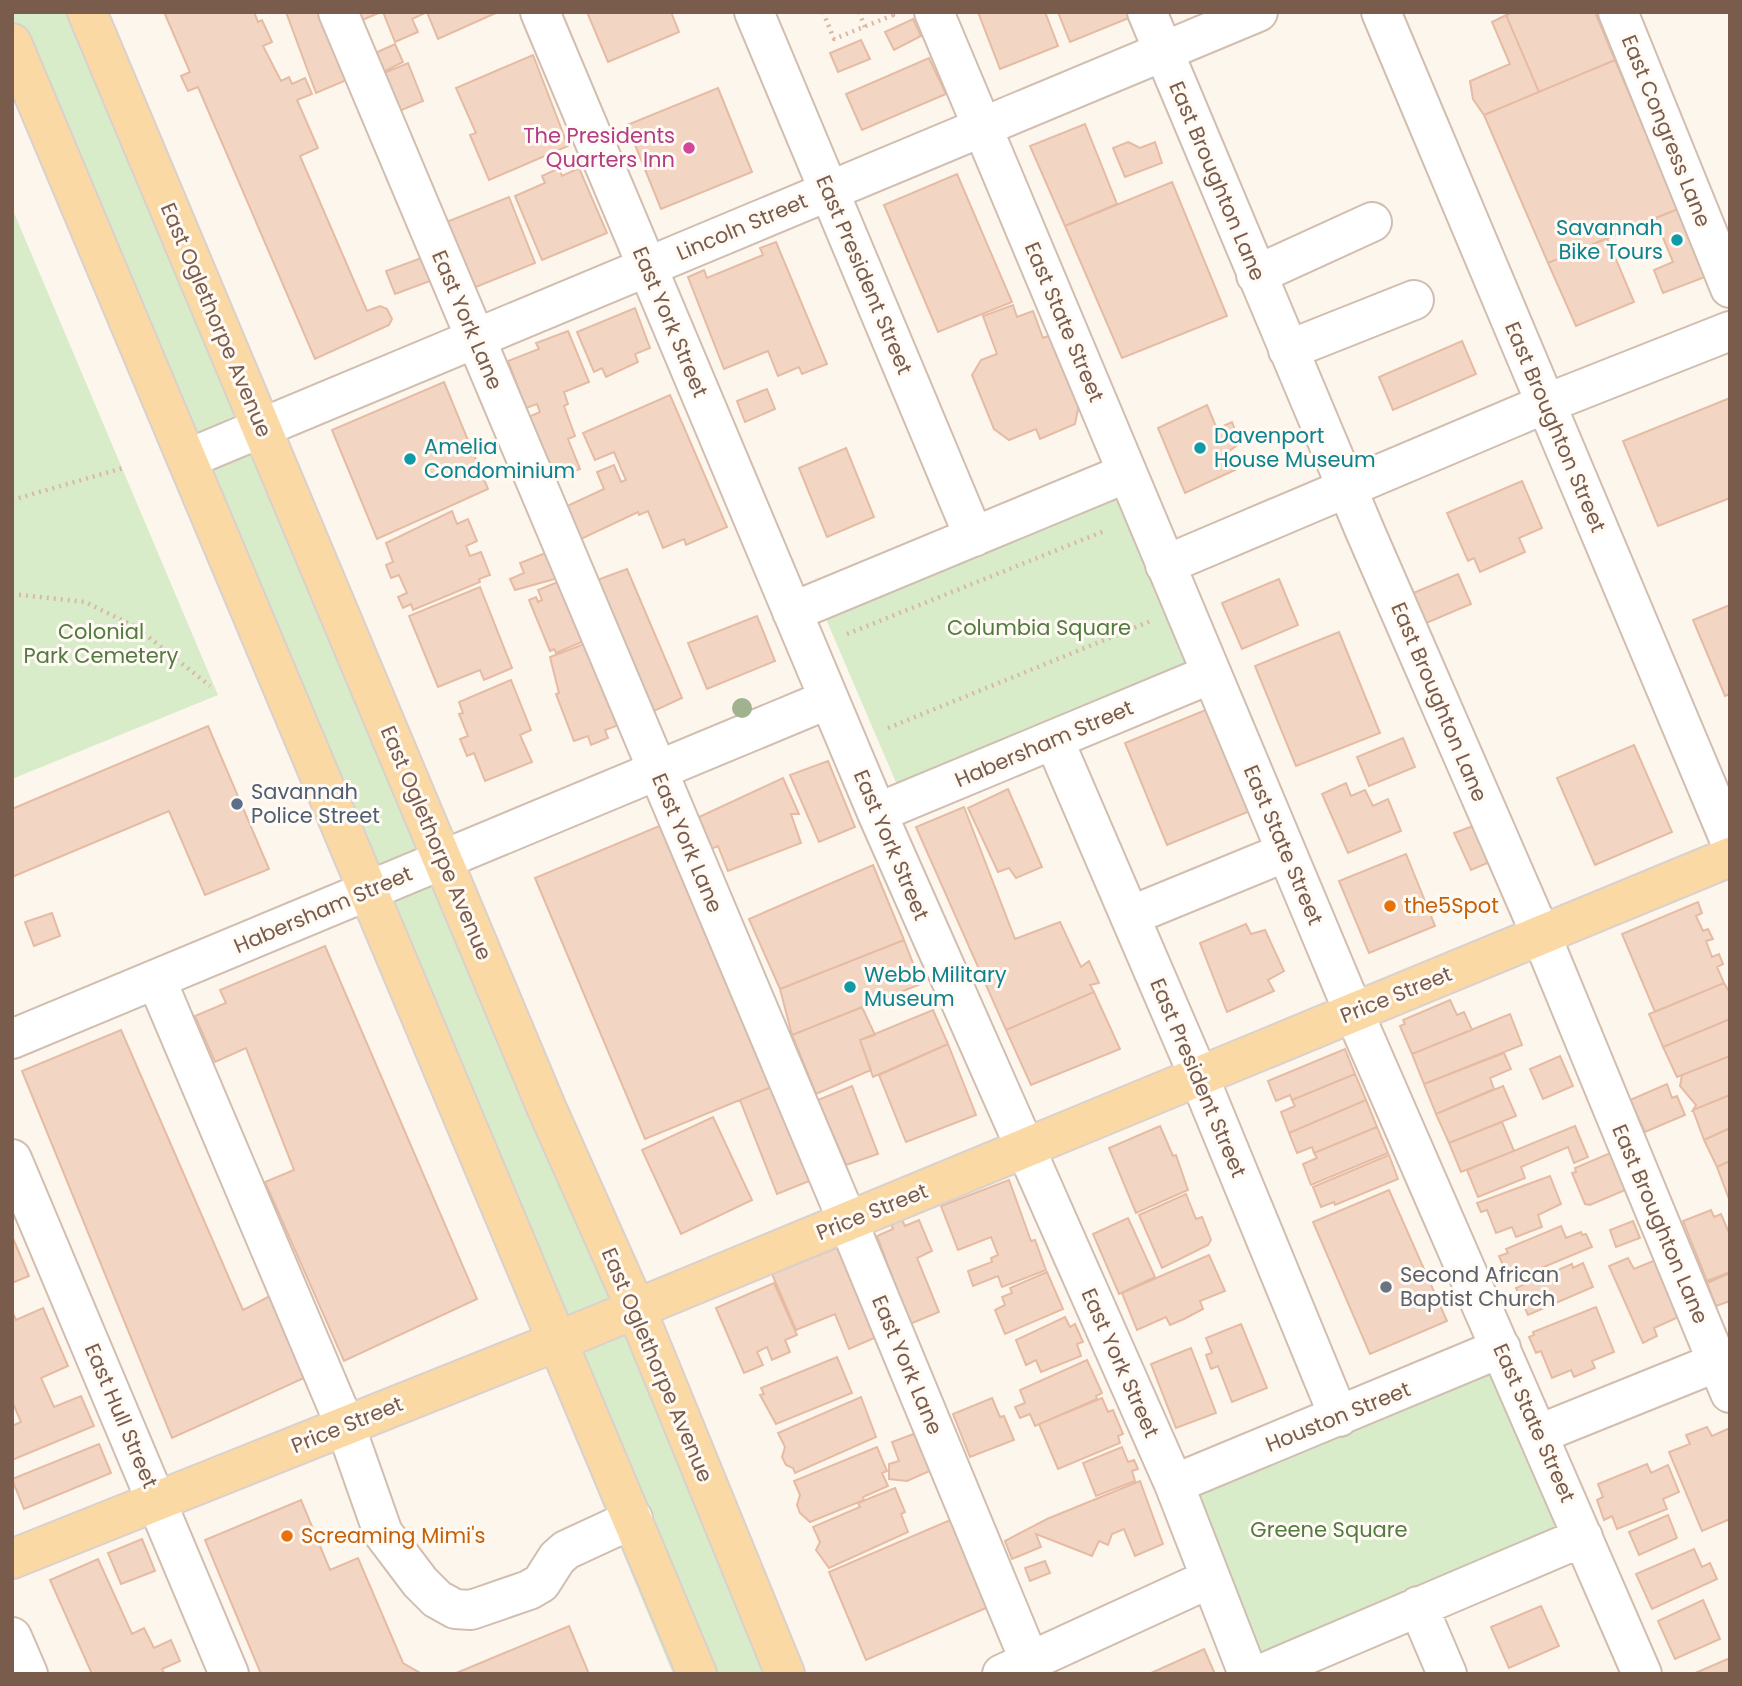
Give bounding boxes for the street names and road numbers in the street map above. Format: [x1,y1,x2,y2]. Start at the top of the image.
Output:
street label: East Congress Lane [1615,31,1718,231]
street label: East Broughton Lane [1162,77,1273,285]
street label: East President Street [809,171,920,379]
street label: Lincoln Street [672,186,812,267]
street label: East Oglethorpe Avenue [154,198,279,442]
street label: East State Street [1018,237,1111,406]
street label: East York Street [626,242,715,401]
street label: East York Lane [425,246,510,394]
street label: East Broughton Street [1498,317,1613,537]
street label: East Broughton Lane [1384,598,1495,806]
street label: Habersham Street [950,693,1137,794]
street label: East Oglethorpe Avenue [374,721,499,965]
street label: East State Street [1237,760,1330,929]
street label: East York Street [847,765,936,924]
street label: East York Lane [645,769,730,917]
street label: Habersham Street [229,859,416,960]
street label: Price Street [1336,959,1456,1030]
street label: East President Street [1143,974,1254,1182]
street label: East Broughton Lane [1605,1120,1716,1328]
street label: Price Street [812,1176,932,1247]
street label: East Oglethorpe Avenue [595,1243,720,1487]
street label: East York Street [1075,1284,1166,1442]
street label: East York Lane [865,1291,950,1439]
street label: East Hull Street [78,1339,165,1493]
street label: East State Street [1486,1339,1583,1507]
street label: Houston Street [1261,1374,1415,1459]
street label: Price Street [287,1389,407,1460]

